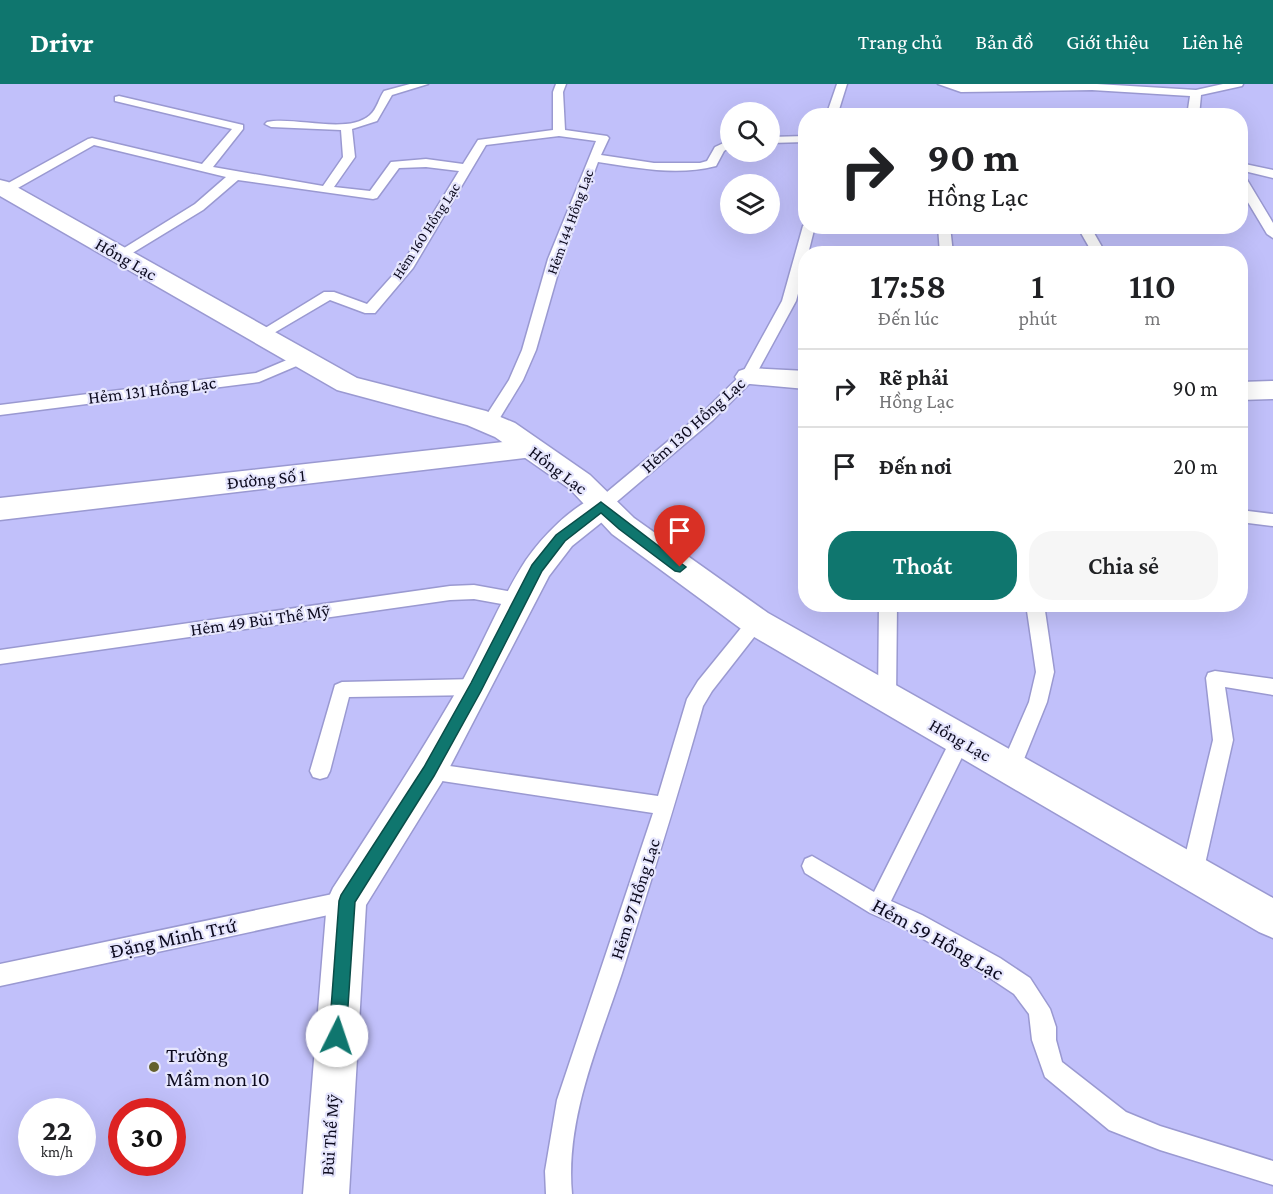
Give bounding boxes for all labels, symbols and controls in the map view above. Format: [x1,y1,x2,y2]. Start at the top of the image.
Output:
text: Drivr [30,27,94,58]
text: Trang chủ [858,30,942,54]
text: Bản đồ [975,30,1033,54]
text: Giới thiệu [1066,30,1149,54]
text: Liên hệ [1182,30,1243,54]
map controls [720,102,780,234]
button: search [720,102,780,162]
icon: right [828,132,906,210]
text: 90 m [927,133,1019,180]
street label: Hẻm 144 Hồng Lạc [543,166,598,277]
button: layers [720,174,780,234]
street label: Hẻm 160 Hồng Lạc [388,179,464,283]
text: Hồng Lạc [927,182,1028,212]
street label: Hồng Lạc [92,234,161,285]
text: 17:58 [870,266,946,306]
text: 1 [1031,266,1044,306]
text: 110 [1129,266,1176,306]
text: Đến lúc [878,307,939,329]
text: phút [1018,307,1057,329]
text: m [1144,307,1161,329]
text: Rẽ phải [879,365,948,390]
street label: Hẻm 131 Hồng Lạc [87,372,218,408]
icon: right [828,372,861,405]
street label: Hẻm 130 Hồng Lạc [637,373,749,477]
text: 90 m [1173,376,1218,401]
text: Hồng Lạc [879,390,954,412]
street label: Hồng Lạc [525,442,591,499]
icon: arrive [828,450,861,483]
text: Đến nơi [879,454,952,479]
text: 20 m [1173,454,1218,479]
street label: Đường Số 1 [226,465,306,493]
pin [654,505,705,567]
icon: arrive [663,514,696,547]
button: Thoát [828,531,1017,600]
button: Chia sẻ [1029,531,1218,600]
street label: Hẻm 49 Bùi Thế Mỹ [189,600,332,640]
street label: Hồng Lạc [926,715,995,766]
street label: Hẻm 97 Hồng Lạc [606,836,664,962]
street label: Hẻm 59 Hồng Lạc [868,893,1008,985]
street label: Đặng Minh Trứ [108,913,239,963]
position arrow [305,1004,369,1068]
place label: Trường Mầm non 10 [166,1043,270,1091]
marker: Trường Mầm non 10 [147,1060,161,1074]
street label: Bùi Thế Mỹ [317,1093,343,1176]
speed limit sign: 30 [108,1098,186,1176]
text: 22 [42,1113,72,1146]
text: km/h [41,1144,73,1160]

